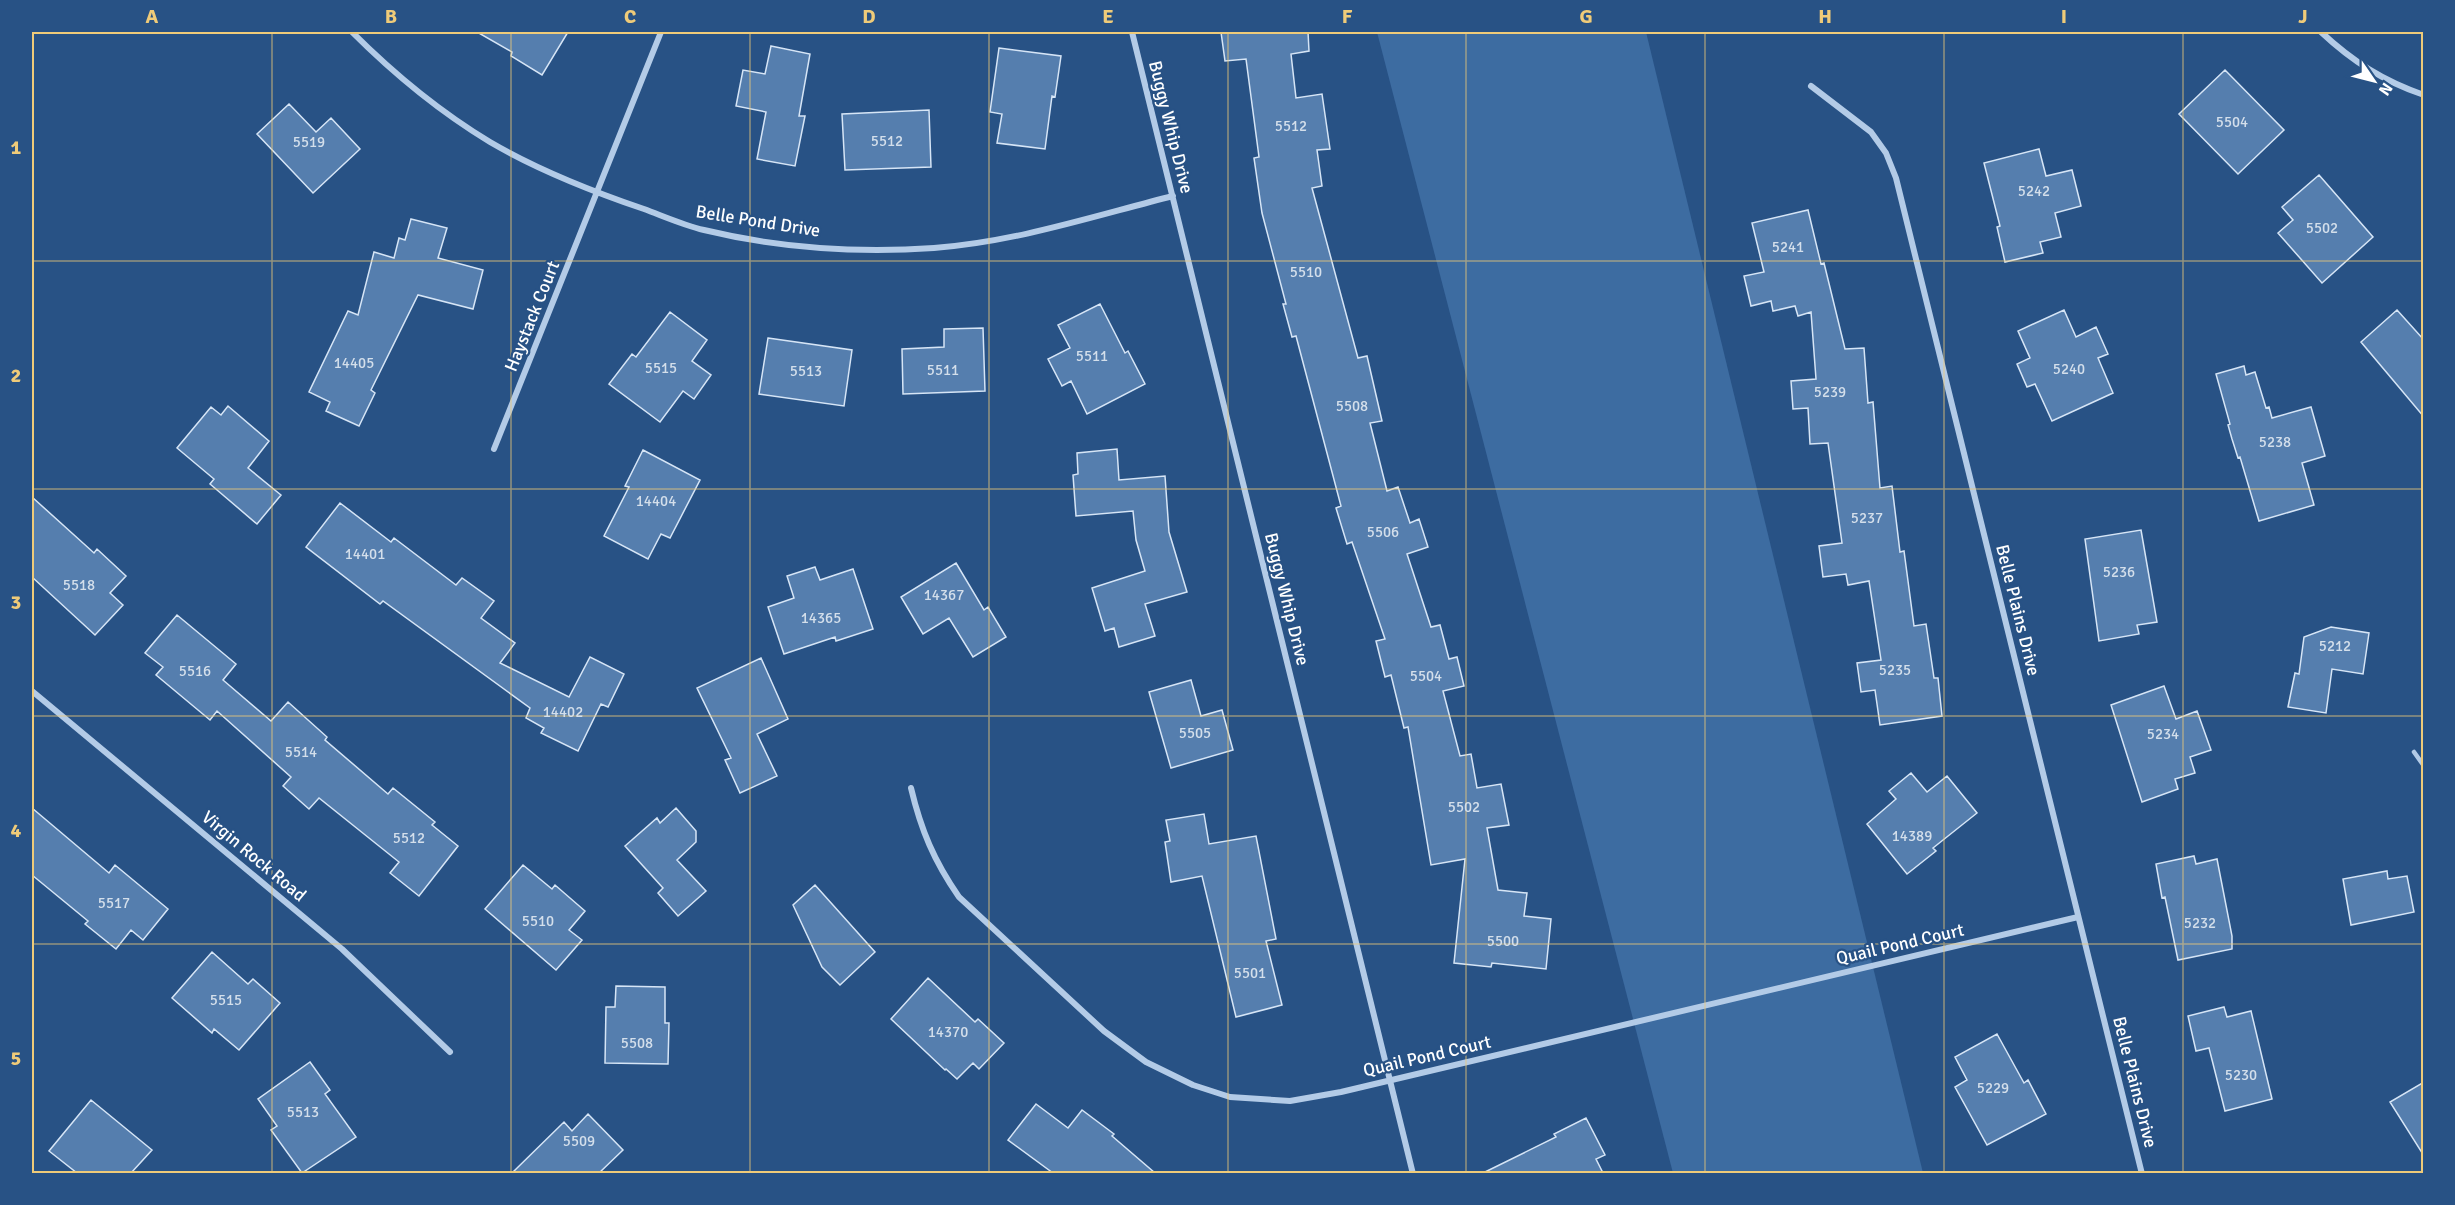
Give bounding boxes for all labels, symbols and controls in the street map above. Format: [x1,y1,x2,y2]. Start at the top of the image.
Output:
text: A [146,4,159,29]
text: B [385,4,397,29]
text: C [624,4,636,29]
text: D [862,4,876,29]
text: E [1102,4,1114,29]
text: F [1342,4,1353,29]
text: G [1579,4,1593,29]
text: H [1818,4,1832,29]
text: I [2061,4,2067,29]
text: J [2298,4,2308,29]
north arrow [2344,51,2404,111]
street label: Buggy Whip Drive [1144,58,1198,196]
text: N [2374,79,2397,99]
house number: 5504 [2216,113,2248,131]
house number: 5512 [1275,117,1307,135]
house number: 5512 [871,132,903,150]
house number: 5519 [293,133,325,151]
text: 1 [11,135,22,160]
house number: 5242 [2018,182,2050,200]
street label: Belle Pond Drive [694,200,822,242]
house number: 5502 [2306,219,2338,237]
house number: 5241 [1772,238,1804,256]
street label: Haystack Court [500,257,564,375]
house number: 5510 [1290,263,1322,281]
house number: 5511 [1076,347,1108,365]
house number: 14405 [334,354,374,372]
house number: 5515 [645,359,677,377]
house number: 5240 [2053,360,2085,378]
house number: 5511 [927,361,959,379]
house number: 5513 [790,362,822,380]
text: 2 [11,363,21,388]
house number: 5239 [1814,383,1846,401]
house number: 5508 [1336,397,1368,415]
house number: 5238 [2259,433,2291,451]
house number: 14404 [636,492,676,510]
house number: 5237 [1851,509,1883,527]
house number: 5506 [1367,523,1399,541]
street label: Buggy Whip Drive [1260,530,1314,668]
street label: Belle Plains Drive [1991,542,2045,678]
house number: 14401 [345,545,385,563]
house number: 5236 [2103,563,2135,581]
house number: 5518 [63,576,95,594]
house number: 14367 [924,586,964,604]
text: 3 [11,590,21,615]
house number: 14365 [801,609,841,627]
house number: 5212 [2319,637,2351,655]
house number: 5235 [1879,661,1911,679]
house number: 5516 [179,662,211,680]
house number: 5504 [1410,667,1442,685]
house number: 14402 [543,703,583,721]
house number: 5505 [1179,724,1211,742]
house number: 5234 [2147,725,2179,743]
house number: 5514 [285,743,317,761]
house number: 5502 [1448,798,1480,816]
street label: Virgin Rock Road [197,806,311,906]
text: 4 [11,818,22,843]
house number: 14389 [1892,827,1932,845]
house number: 5512 [393,829,425,847]
house number: 5517 [98,894,130,912]
house number: 5510 [522,912,554,930]
house number: 5232 [2184,914,2216,932]
street label: Quail Pond Court [1834,919,1966,969]
house number: 5500 [1487,932,1519,950]
house number: 5501 [1234,964,1266,982]
house number: 5515 [210,991,242,1009]
street label: Belle Plains Drive [2108,1014,2162,1150]
house number: 14370 [928,1023,968,1041]
street label: Quail Pond Court [1361,1031,1493,1081]
house number: 5508 [621,1034,653,1052]
text: 5 [11,1046,21,1071]
house number: 5230 [2225,1066,2257,1084]
house number: 5229 [1977,1079,2009,1097]
house number: 5513 [287,1103,319,1121]
house number: 5509 [563,1132,595,1150]

